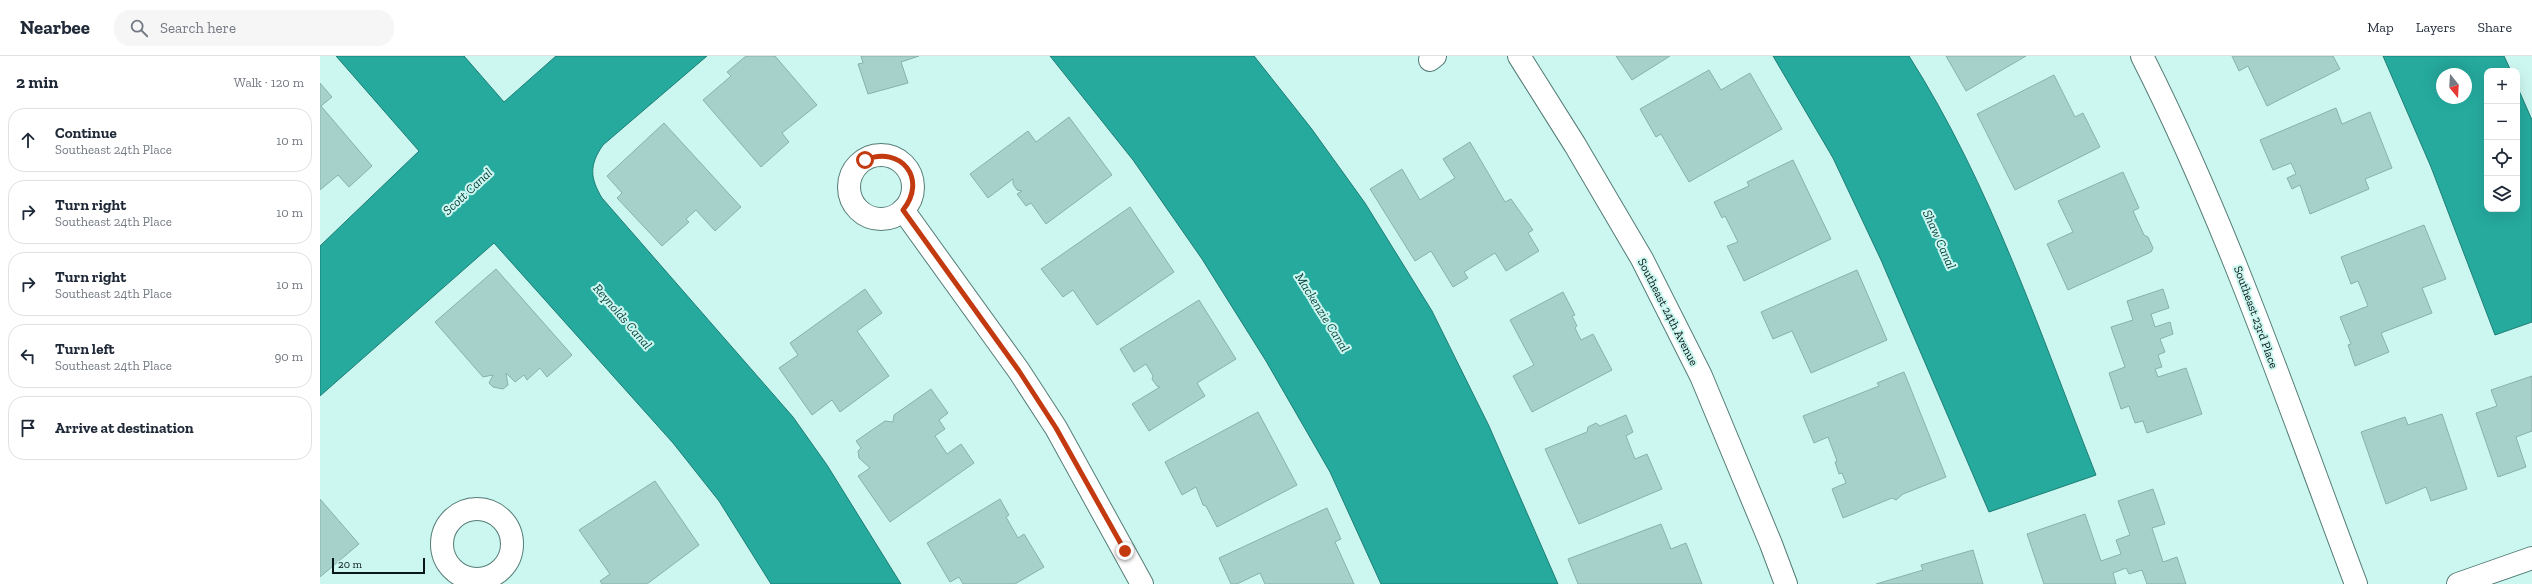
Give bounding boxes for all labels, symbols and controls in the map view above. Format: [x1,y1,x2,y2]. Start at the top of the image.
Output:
search box [114,10,394,46]
text: Nearbee [20,16,90,39]
icon: search [128,17,150,39]
text: Search here [160,19,236,37]
text: Map [2367,19,2394,36]
text: Layers [2416,19,2455,36]
text: Share [2477,19,2512,36]
north arrow [2436,68,2472,104]
map controls [2484,68,2520,212]
button: + [2484,68,2520,104]
text: 2 min [16,72,58,92]
text: Walk · 120 m [234,75,304,90]
button: − [2484,104,2520,140]
text: Continue [55,124,117,142]
icon: ahead [17,129,39,151]
text: 10 m [276,133,303,148]
button: locate [2484,140,2520,176]
text: Southeast 24th Place [55,142,172,157]
route start [856,151,874,169]
water label: Scott Canal [440,165,495,218]
button: layers [2484,176,2520,212]
text: Turn right [55,196,126,214]
icon: right [17,201,39,223]
text: 10 m [276,205,303,220]
water label: Shaw Canal [1920,207,1959,271]
text: Southeast 24th Place [55,214,172,229]
street label: Southeast 24th Avenue [1635,256,1701,368]
street label: Southeast 23rd Place [2231,264,2281,370]
text: Turn right [55,268,126,286]
water label: Mackenzie Canal [1292,270,1353,354]
icon: right [17,273,39,295]
text: 10 m [276,277,303,292]
water label: Reynolds Canal [590,281,655,352]
text: Southeast 24th Place [55,286,172,301]
text: Turn left [55,340,115,358]
icon: left [17,345,39,367]
text: 90 m [274,349,303,364]
text: Southeast 24th Place [55,358,172,373]
icon: arrive [17,417,39,439]
text: Arrive at destination [55,419,194,437]
route end [1116,542,1134,560]
scale bar [332,556,425,575]
text: 20 m [338,558,362,571]

